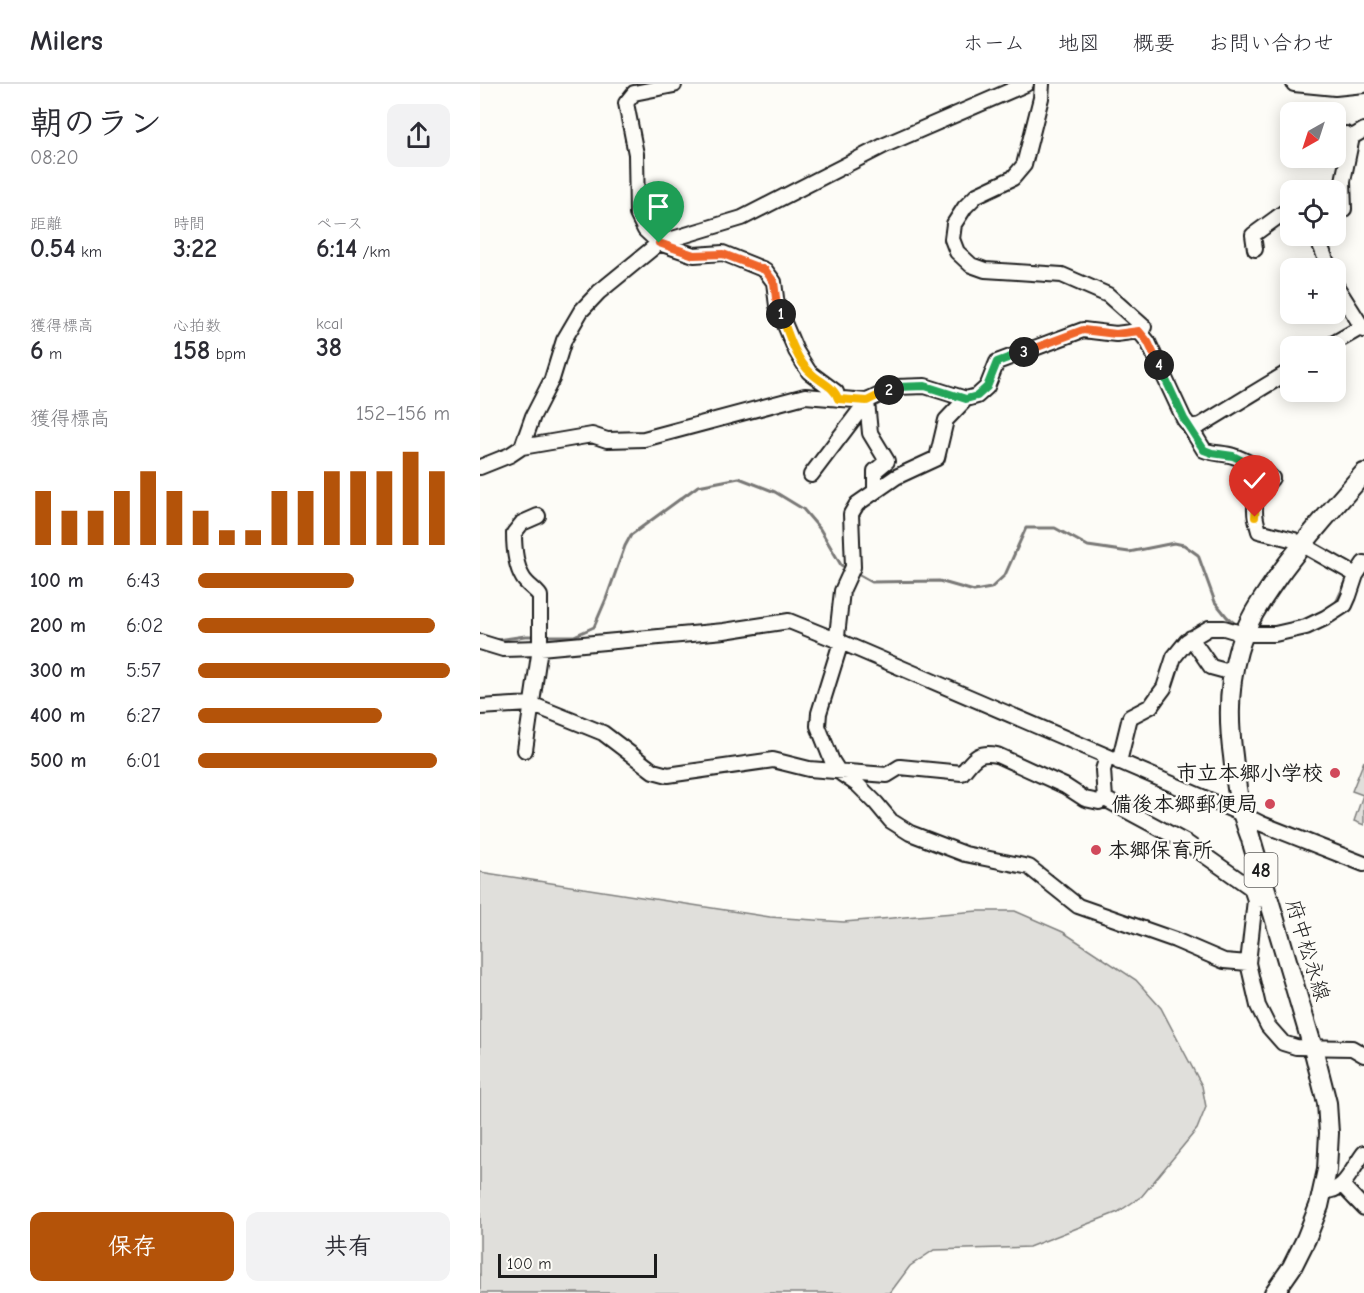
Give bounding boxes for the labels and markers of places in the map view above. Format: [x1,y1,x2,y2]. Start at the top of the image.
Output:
pin [633,181,684,243]
pin: 1 [766,299,796,329]
pin: 3 [1009,337,1039,367]
pin: 4 [1144,350,1174,380]
pin: 2 [874,375,904,405]
pin [1229,455,1280,517]
place label: 市立本郷小学校 [1176,761,1323,785]
marker: 市立本郷小学校 [1328,766,1342,780]
place label: 備後本郷郵便局 [1111,792,1258,816]
marker: 備後本郷郵便局 [1263,797,1277,811]
place label: 本郷保育所 [1108,838,1213,862]
marker: 本郷保育所 [1089,843,1103,857]

